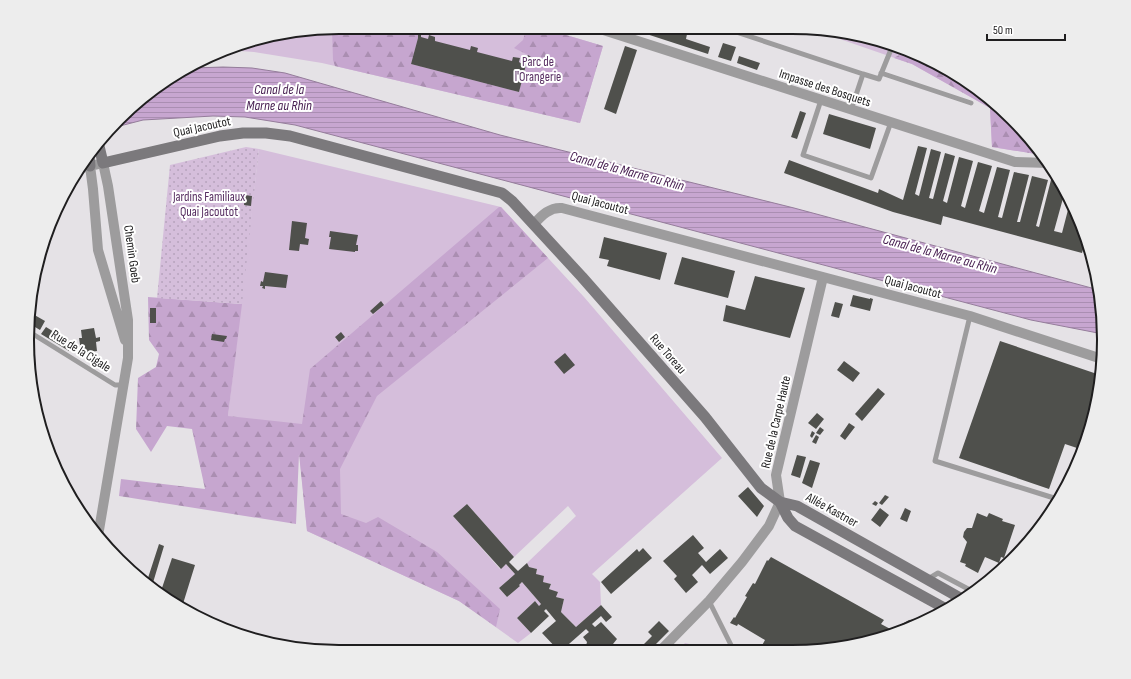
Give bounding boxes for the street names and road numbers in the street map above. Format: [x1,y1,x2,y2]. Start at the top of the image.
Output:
street label: Impasse des Bosquets [777,66,873,110]
street label: Quai Jacoutot [172,113,232,141]
street label: Quai Jacoutot [570,188,630,218]
street label: Chemin Goeb [120,224,144,284]
street label: Quai Jacoutot [883,272,943,302]
street label: Rue de la Cigale [48,326,114,376]
street label: Rue Toreau [646,331,690,377]
street label: Rue de la Carpe Haute [758,374,794,470]
street label: Allée Kastner [802,489,861,531]

